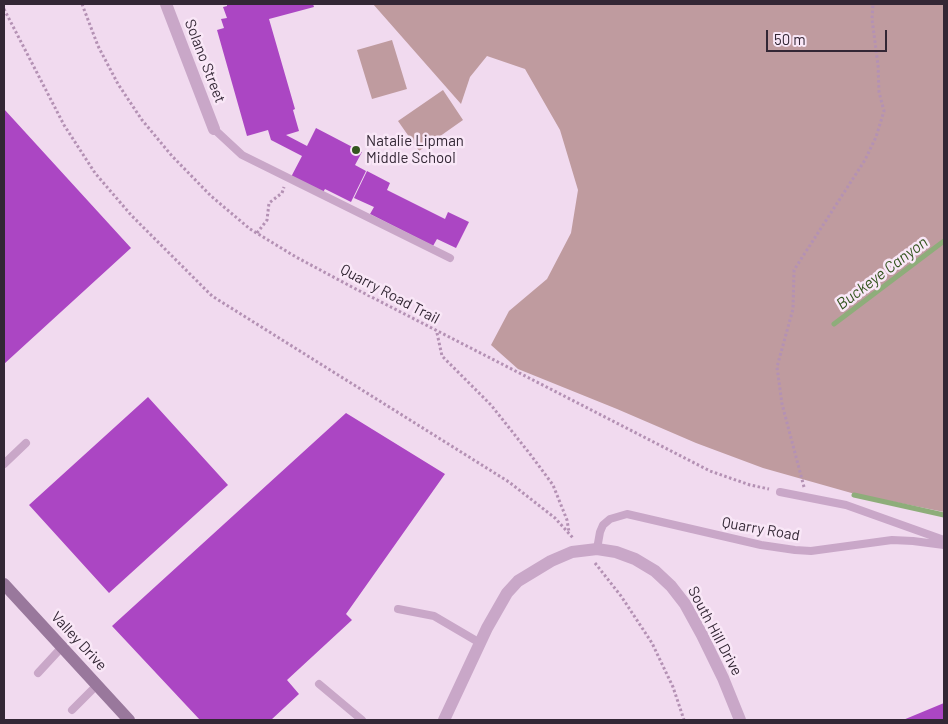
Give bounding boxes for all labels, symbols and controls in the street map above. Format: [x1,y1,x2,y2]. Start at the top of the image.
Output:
street label: Solano Street [181,17,229,105]
scale bar [768,20,889,52]
text: 50 m [774,30,806,48]
place label: Natalie Lipman Middle School [366,132,464,167]
marker: Natalie Lipman Middle School [350,144,362,156]
water label: Buckeye Canyon [833,232,931,314]
street label: Quarry Road Trail [337,260,443,328]
street label: Quarry Road [721,513,801,545]
street label: South Hill Drive [684,583,746,679]
street label: Valley Drive [47,608,111,674]

